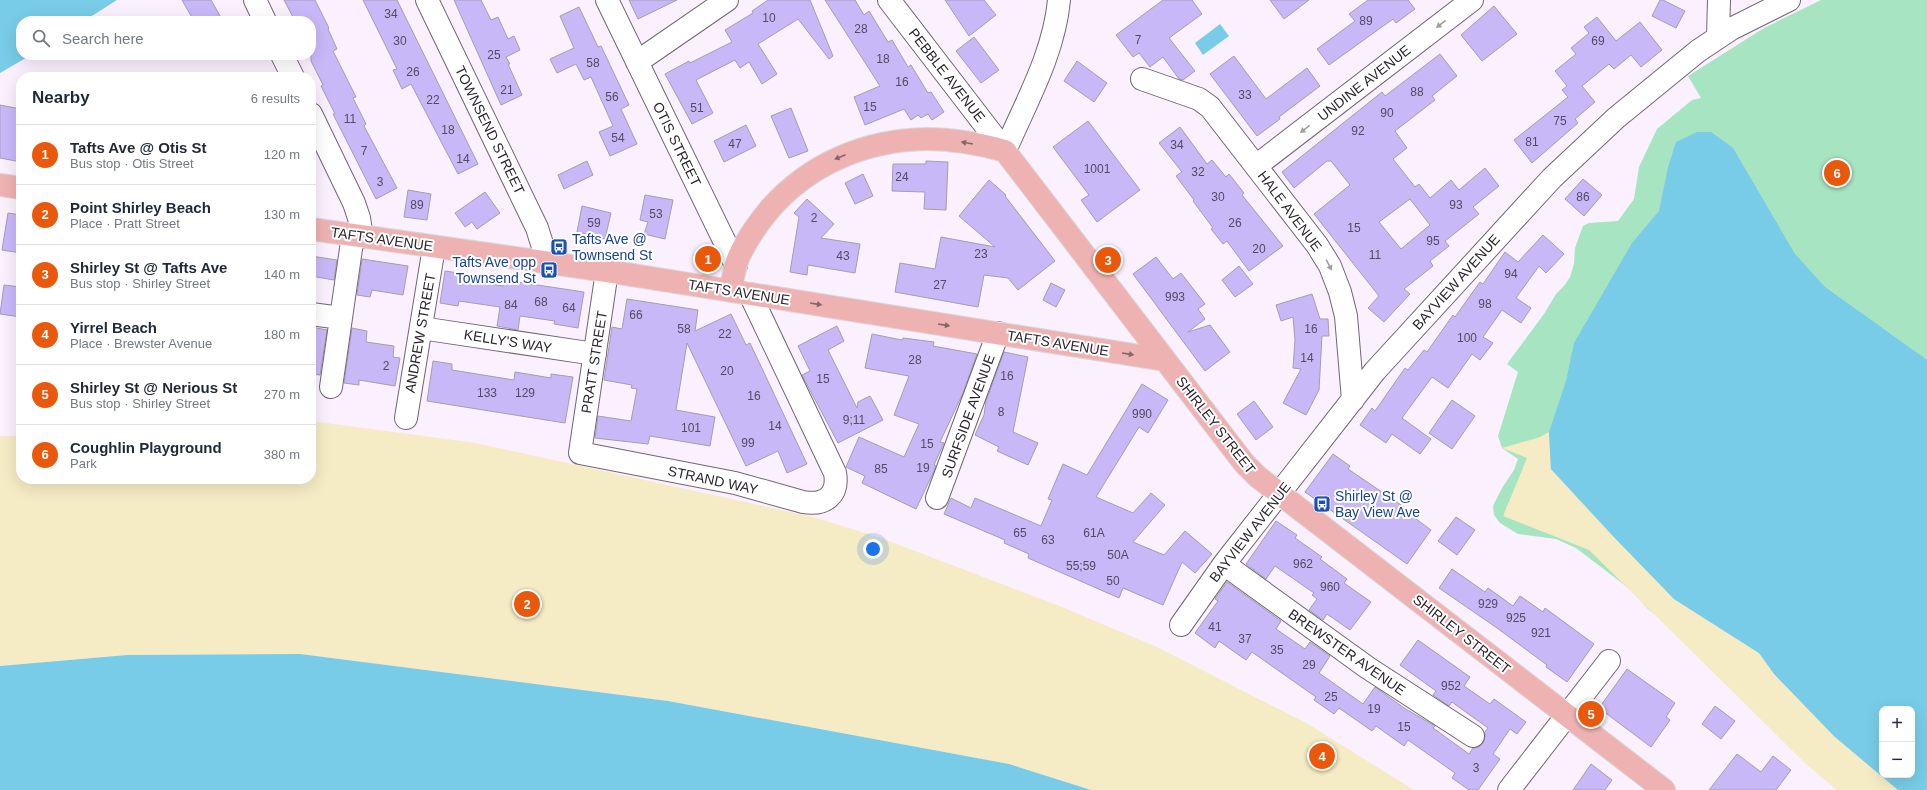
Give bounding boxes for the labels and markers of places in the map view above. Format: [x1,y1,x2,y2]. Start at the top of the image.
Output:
pin: 6 [1824,158,1850,188]
place label: Tafts Ave @ Townsend St [572,231,652,263]
bus stop icon: Tafts Ave @ Townsend St [549,237,569,257]
pin: 1 [695,244,721,274]
pin: 3 [1095,245,1121,275]
place label: Tafts Ave opp Townsend St [452,254,536,286]
bus stop icon: Tafts Ave opp Townsend St [539,260,559,280]
place label: Shirley St @ Bay View Ave [1335,488,1420,520]
bus stop icon: Shirley St @ Bay View Ave [1312,494,1332,514]
pin: 2 [514,589,540,619]
pin: 5 [1578,699,1604,729]
pin: 4 [1309,741,1335,771]

